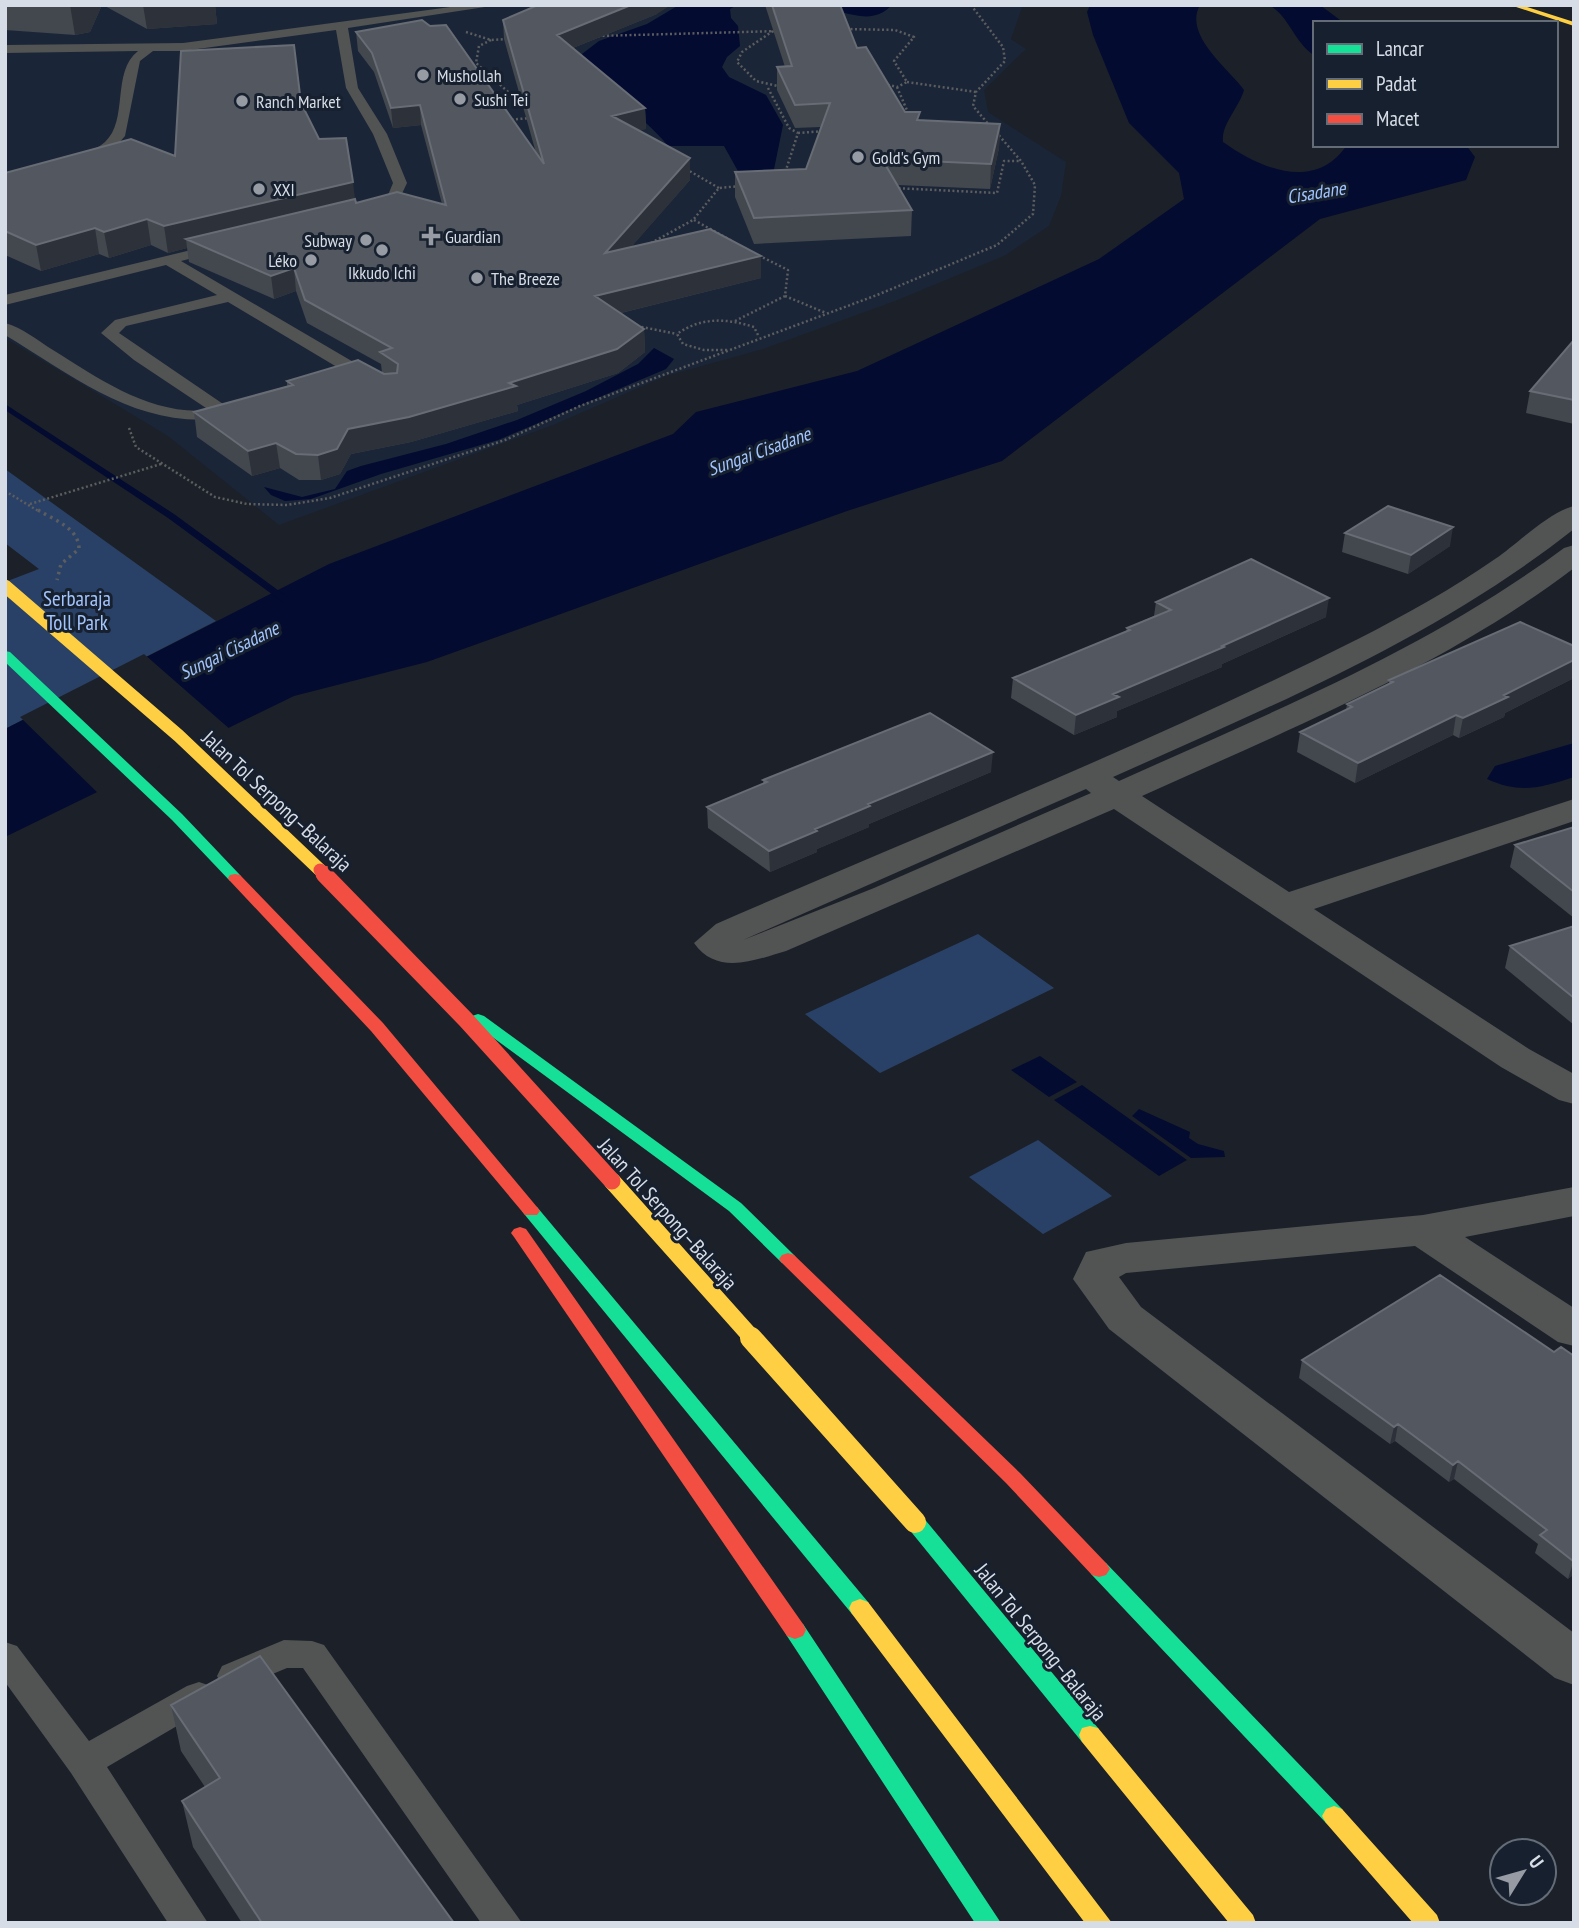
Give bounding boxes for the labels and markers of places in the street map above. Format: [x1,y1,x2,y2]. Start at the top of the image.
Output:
place label: Mushollah [437,64,502,87]
marker: Mushollah [415,67,431,83]
place label: Sushi Tei [474,88,528,111]
place label: Ranch Market [256,90,341,113]
marker: Sushi Tei [452,91,468,107]
marker: Ranch Market [234,93,250,109]
place label: Gold's Gym [872,146,940,169]
marker: Gold's Gym [850,149,866,165]
place label: XXI [273,178,295,201]
marker: XXI [251,181,267,197]
place label: Guardian [445,225,501,248]
marker: Guardian [423,228,439,244]
place label: Subway [304,229,352,252]
marker: Subway [358,232,374,248]
marker: Ikkudo Ichi [374,242,390,258]
place label: Léko [268,249,297,272]
marker: Léko [303,252,319,268]
place label: Ikkudo Ichi [348,261,416,284]
place label: The Breeze [491,267,560,290]
marker: The Breeze [469,270,485,286]

